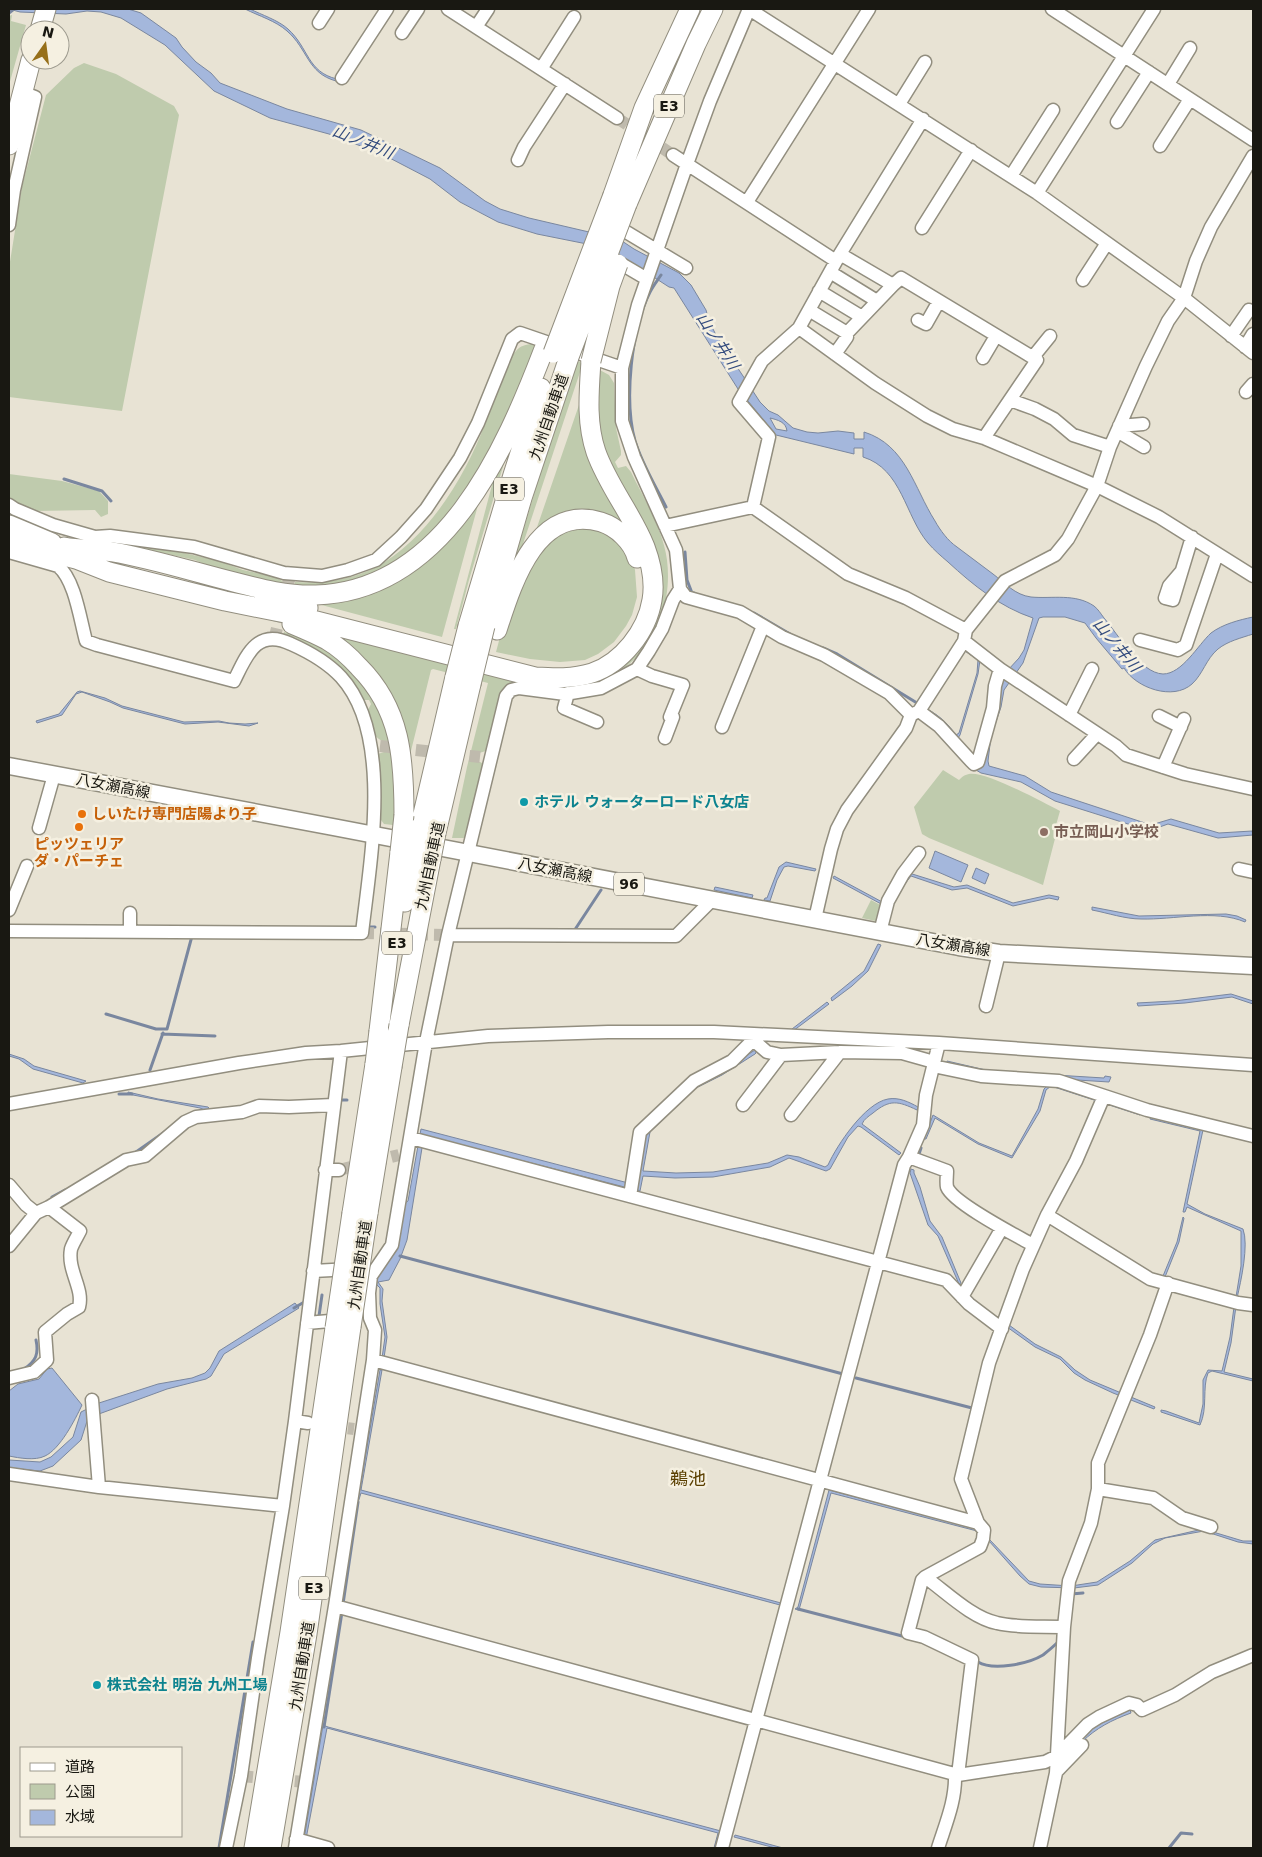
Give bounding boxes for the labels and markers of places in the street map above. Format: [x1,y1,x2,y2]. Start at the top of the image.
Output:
place label: ホテル ウォーターロード八女店 [534,793,749,811]
marker: ホテル ウォーターロード八女店 [518,796,530,808]
place label: しいたけ専門店陽より子 [92,805,257,823]
marker: しいたけ専門店陽より子 [76,808,88,820]
marker: ピッツェリア ダ・パーチェ [73,821,85,833]
place label: 市立岡山小学校 [1054,823,1159,841]
marker: 市立岡山小学校 [1038,826,1050,838]
place label: ピッツェリア ダ・パーチェ [34,835,124,870]
place label: 株式会社 明治 九州工場 [107,1676,267,1694]
marker: 株式会社 明治 九州工場 [91,1679,103,1691]

